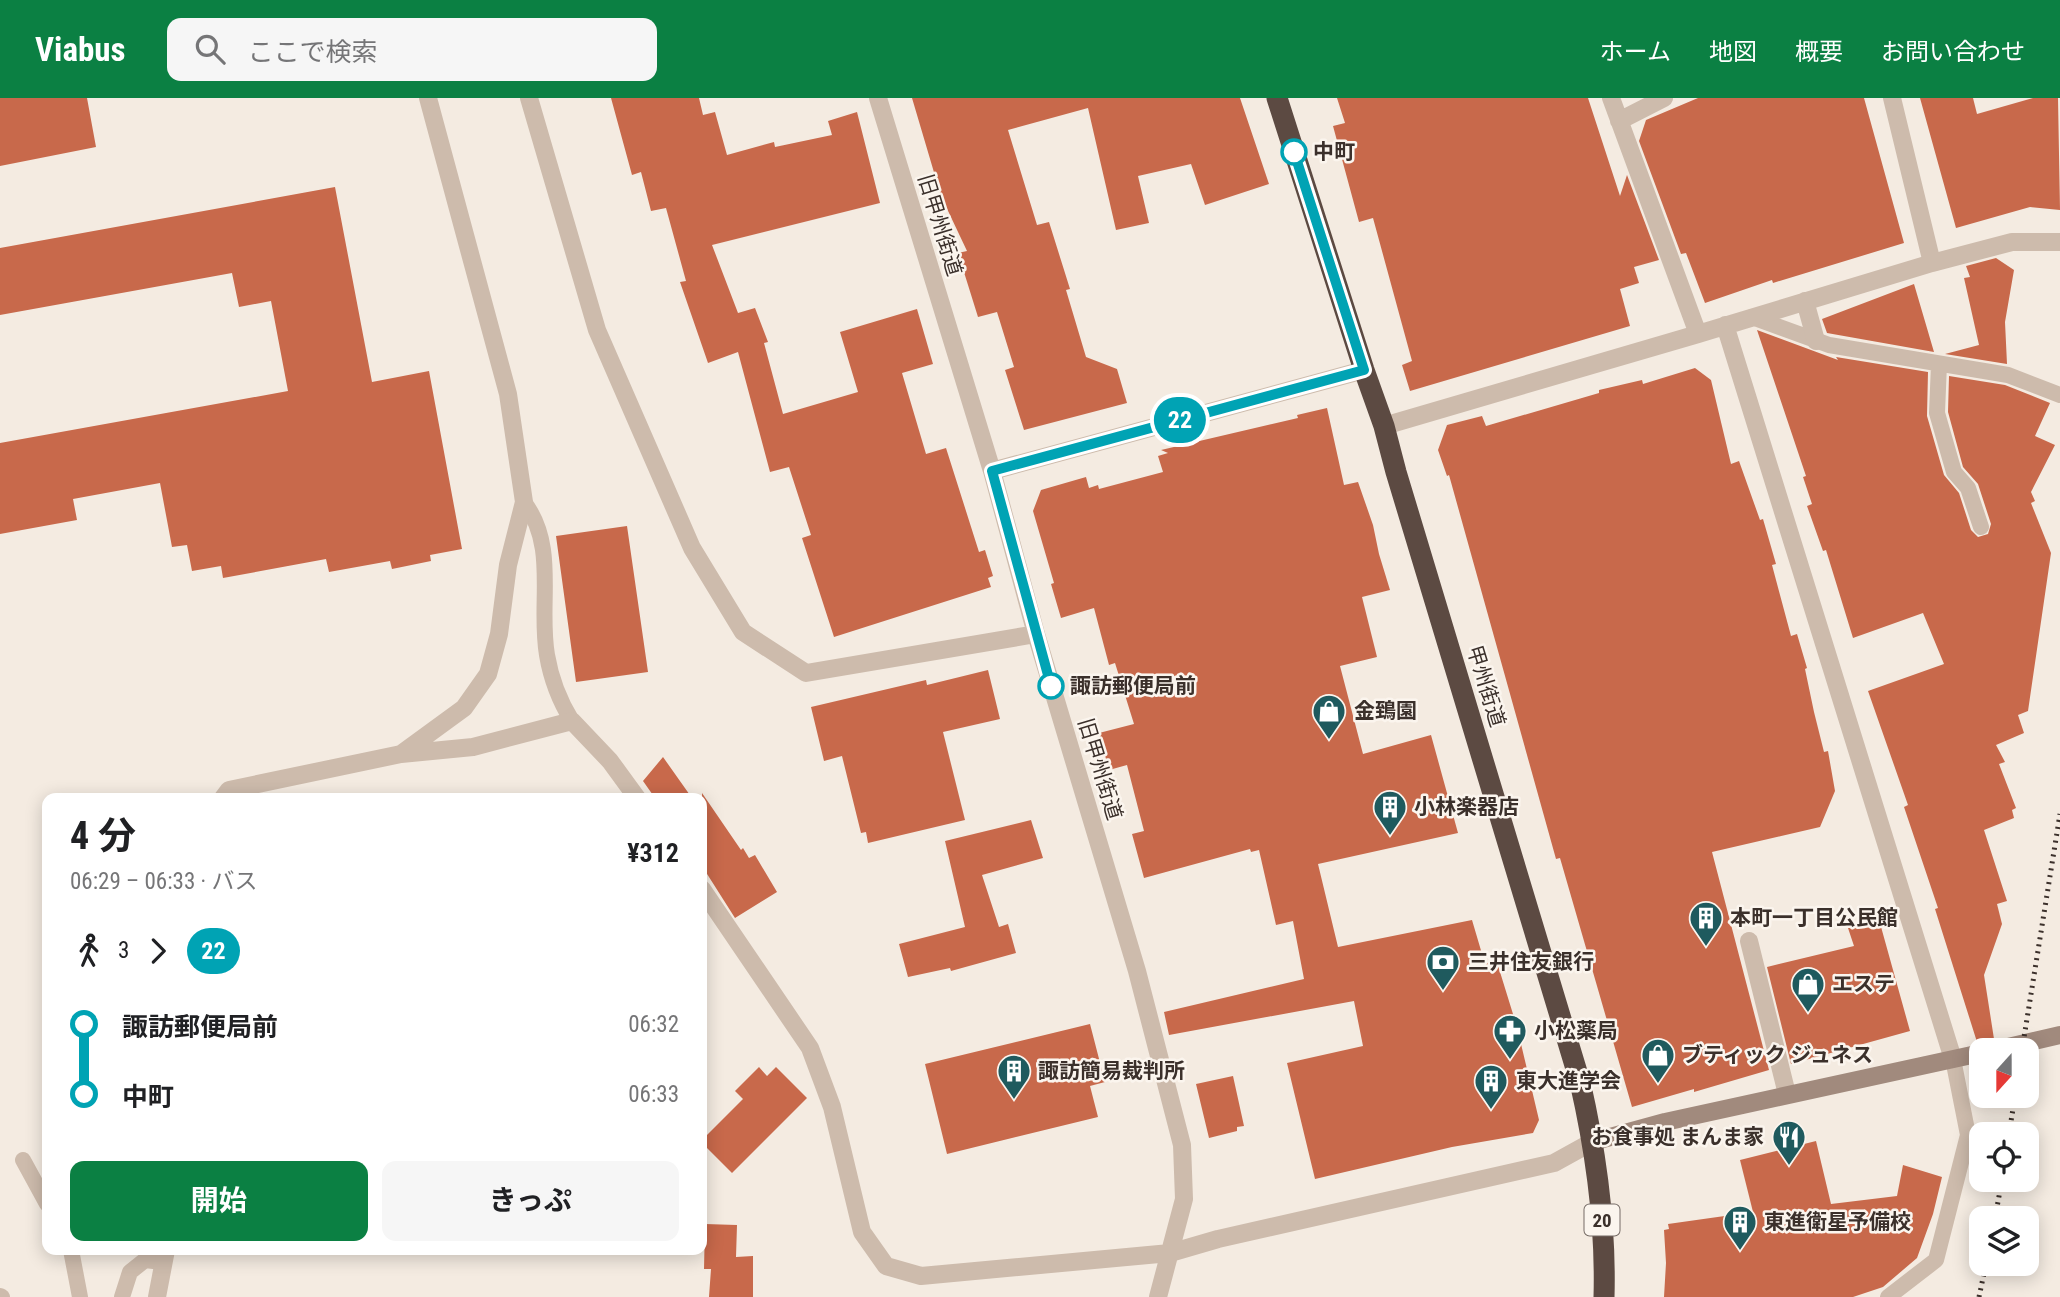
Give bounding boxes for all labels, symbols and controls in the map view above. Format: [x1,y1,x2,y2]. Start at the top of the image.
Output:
search box [167,18,657,81]
text: Viabus [35,30,125,69]
icon: search [191,30,229,68]
text: ここで検索 [247,37,378,67]
text: ホーム [1600,38,1671,66]
text: 地図 [1709,38,1757,66]
text: 概要 [1795,38,1843,66]
text: お問い合わせ [1881,38,2025,66]
marker: 中町 [1281,139,1307,165]
place label: 中町 [1313,140,1355,164]
street label: 旧甲州街道 [913,171,967,279]
line badge: 22 [1148,397,1212,443]
text: 22 [1168,406,1192,434]
street label: 甲州街道 [1462,642,1510,730]
marker: 諏訪郵便局前 [1038,673,1064,699]
place label: 諏訪郵便局前 [1070,674,1196,698]
shop icon: 金鵄園 [1310,692,1348,741]
place label: 金鵄園 [1354,699,1417,723]
street label: 旧甲州街道 [1073,715,1127,823]
building icon: 小林楽器店 [1371,788,1409,837]
place label: 小林楽器店 [1414,795,1519,819]
text: 4 分 [70,814,136,858]
text: ¥312 [627,838,679,868]
text: 06:29 – 06:33 · バス [70,868,257,895]
building icon: 本町一丁目公民館 [1687,899,1725,948]
place label: 本町一丁目公民館 [1730,906,1898,930]
icon: walk [70,932,108,970]
icon: forward [139,932,177,970]
text: 3 [118,937,129,964]
text: 22 [201,937,226,965]
bank icon: 三井住友銀行 [1424,943,1462,992]
place label: 三井住友銀行 [1468,950,1594,974]
shop icon: エステ [1789,965,1827,1014]
place label: エステ [1832,972,1895,996]
text: 06:32 [628,1011,679,1038]
text: 諏訪郵便局前 [122,1012,278,1042]
pharmacy icon: 小松薬局 [1491,1012,1529,1061]
place label: 小松薬局 [1534,1019,1618,1043]
shop icon: ブティック ジュネス [1639,1036,1677,1085]
north arrow [1969,1038,2039,1108]
map controls [1969,1038,2039,1276]
place label: ブティック ジュネス [1682,1043,1873,1067]
building icon: 諏訪簡易裁判所 [995,1052,1033,1101]
place label: 諏訪簡易裁判所 [1038,1059,1185,1083]
building icon: 東大進学会 [1472,1062,1510,1111]
place label: 東大進学会 [1516,1069,1621,1093]
text: 06:33 [628,1081,679,1108]
text: 中町 [122,1082,174,1112]
restaurant icon: お食事処 まんま家 [1770,1118,1808,1167]
button: locate [1969,1122,2039,1192]
place label: お食事処 まんま家 [1591,1125,1764,1149]
button: 開始 [70,1161,368,1241]
button: きっぷ [382,1161,679,1241]
building icon: 東進衛星予備校 [1721,1203,1759,1252]
road number: 20 [1584,1204,1620,1236]
button: layers [1969,1206,2039,1276]
place label: 東進衛星予備校 [1764,1210,1911,1234]

